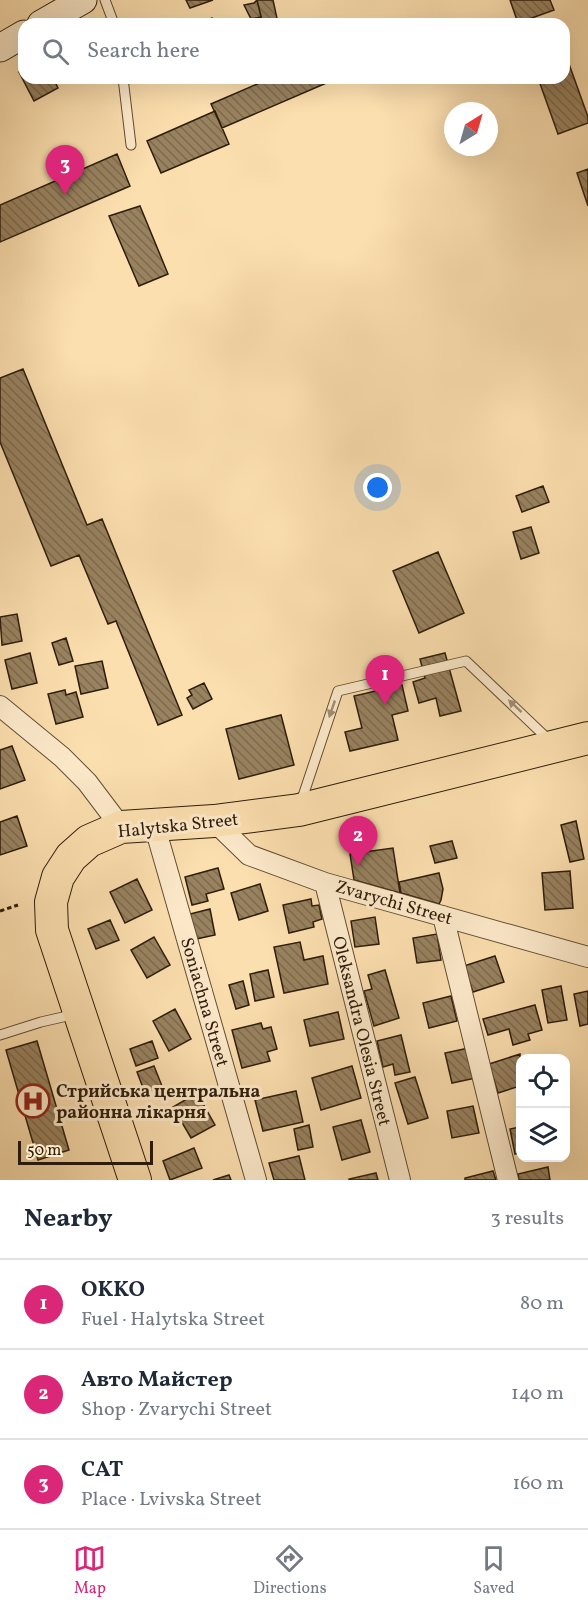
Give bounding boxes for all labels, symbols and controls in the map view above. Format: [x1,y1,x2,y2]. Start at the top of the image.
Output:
search box [18,18,570,84]
icon: search [39,35,72,68]
text: Search here [87,36,200,67]
north arrow [444,102,498,156]
pin: 3 [46,146,84,195]
your location [363,473,392,502]
pin: 1 [366,656,404,705]
one-way arrow [508,699,522,713]
one-way arrow [326,700,336,718]
street label: Halytska Street [117,808,240,845]
pin: 2 [338,816,378,866]
street label: Zvarychi Street [332,875,455,932]
street label: Oleksandra Olesia Street [325,934,396,1129]
street label: Soniachna Street [173,935,234,1070]
map controls [516,1054,570,1162]
button: locate [516,1054,570,1108]
place label: Стрийська центральна районна лікарня [56,1080,261,1126]
hospital icon: Стрийська центральна районна лікарня [15,1083,51,1119]
button: layers [516,1108,570,1162]
scale bar [18,1138,153,1166]
text: 50 m [27,1140,61,1162]
text: Nearby [24,1201,113,1237]
text: 3 results [490,1205,564,1233]
text: OKKO [81,1275,145,1306]
text: 1 [39,1290,48,1318]
text: 80 m [520,1290,564,1318]
text: Fuel · Halytska Street [81,1306,265,1334]
text: Авто Майстер [81,1365,233,1396]
text: 2 [38,1380,49,1408]
text: 140 m [511,1380,564,1408]
text: Shop · Zvarychi Street [81,1396,272,1424]
text: САТ [81,1455,123,1486]
text: 3 [38,1470,49,1498]
text: 160 m [512,1470,564,1498]
text: Place · Lvivska Street [81,1486,262,1514]
tab: Map [73,1542,106,1600]
tab: Directions [253,1542,327,1600]
tab: Saved [473,1542,515,1600]

